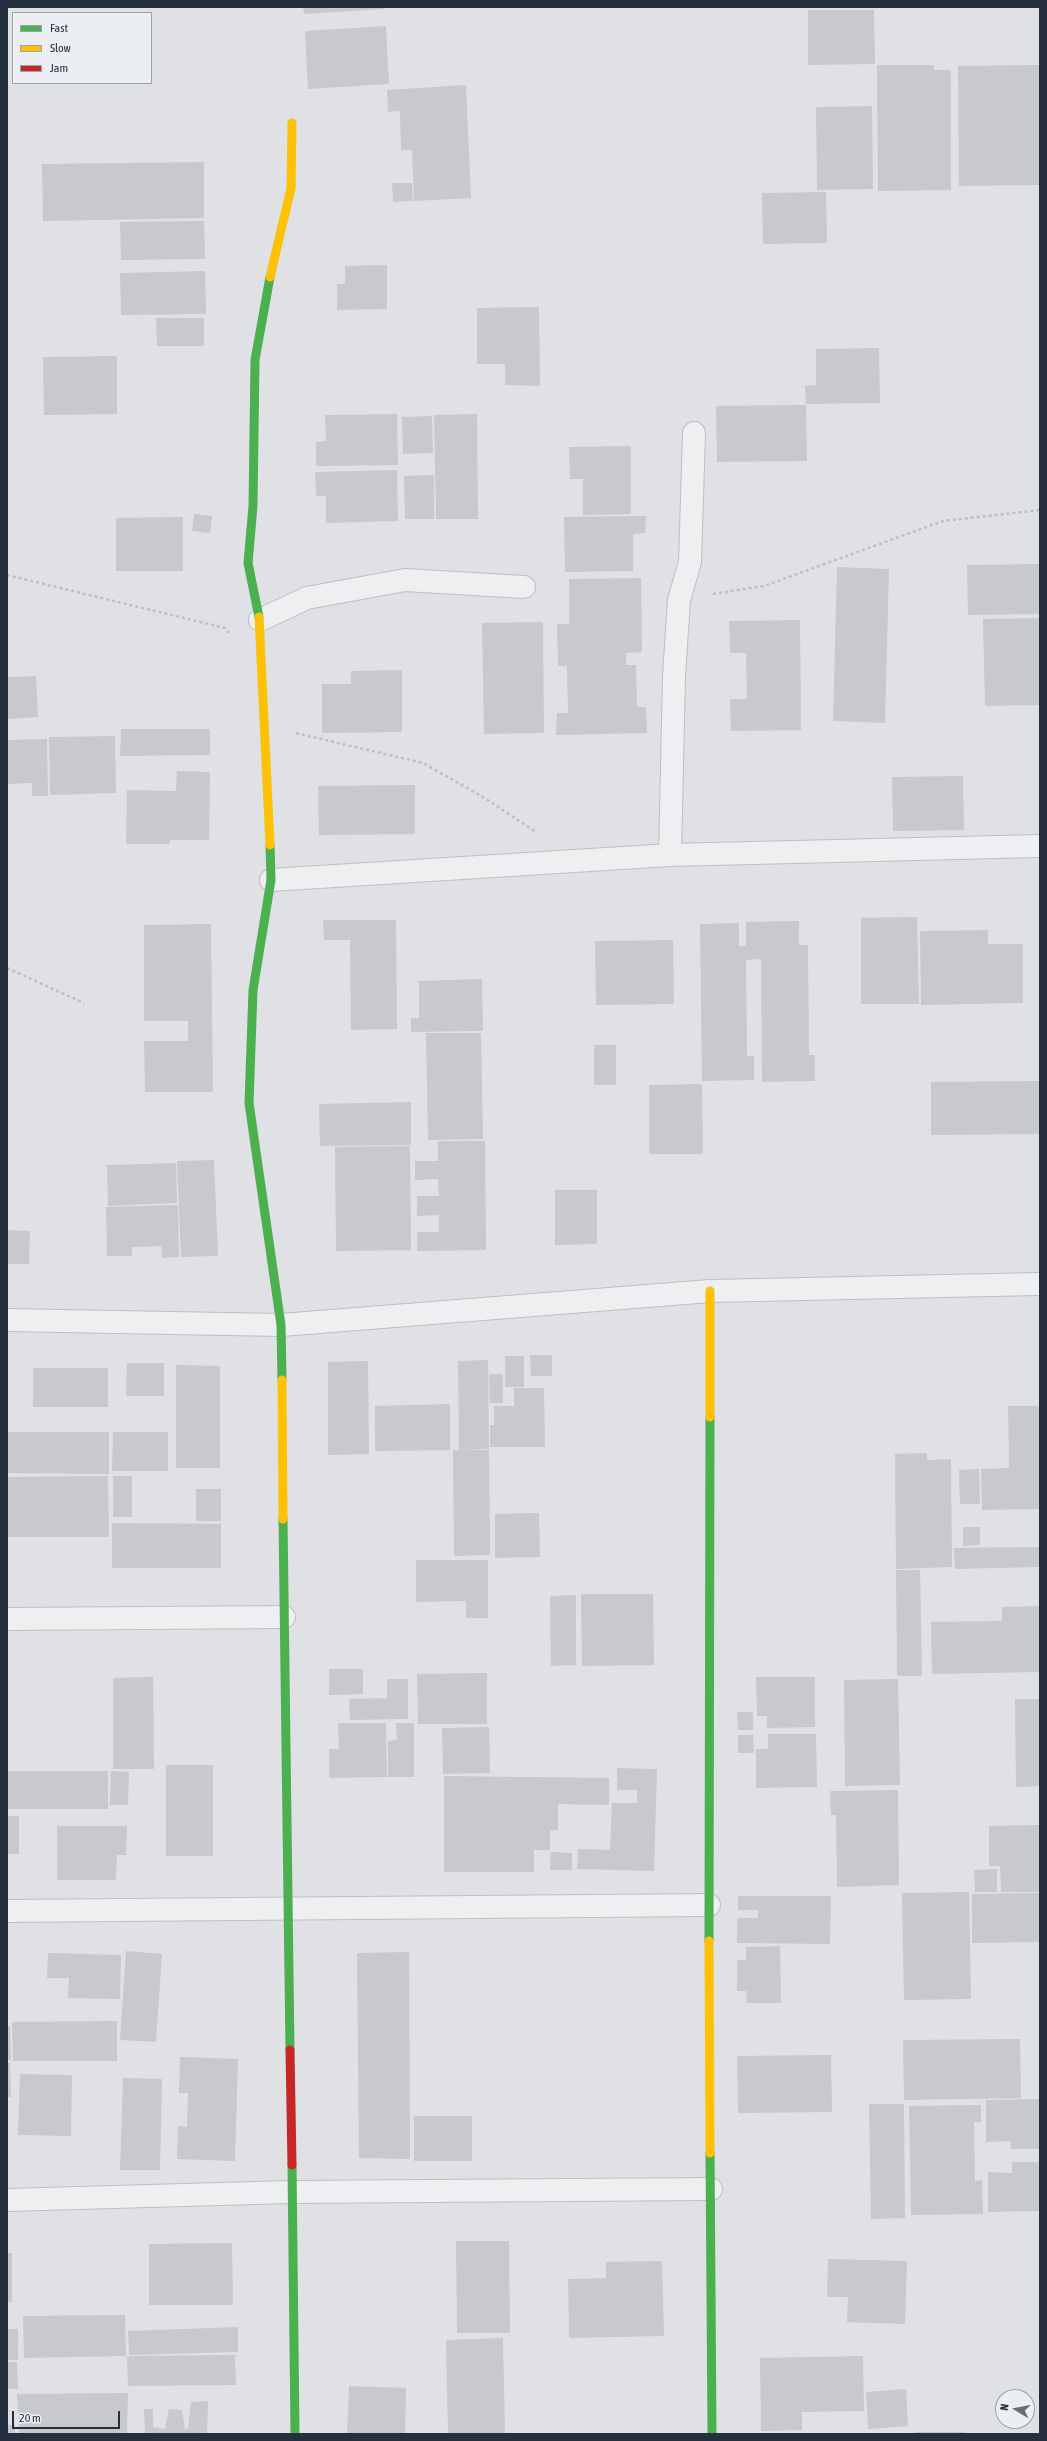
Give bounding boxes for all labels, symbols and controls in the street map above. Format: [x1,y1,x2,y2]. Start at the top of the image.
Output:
legend [12,12,152,84]
text: Fast [50,21,68,35]
text: Slow [50,41,71,55]
text: Jam [50,61,68,75]
north arrow [995,2389,1035,2429]
scale bar [14,2403,122,2429]
text: N [998,2403,1011,2411]
text: 20 m [19,2411,41,2425]

